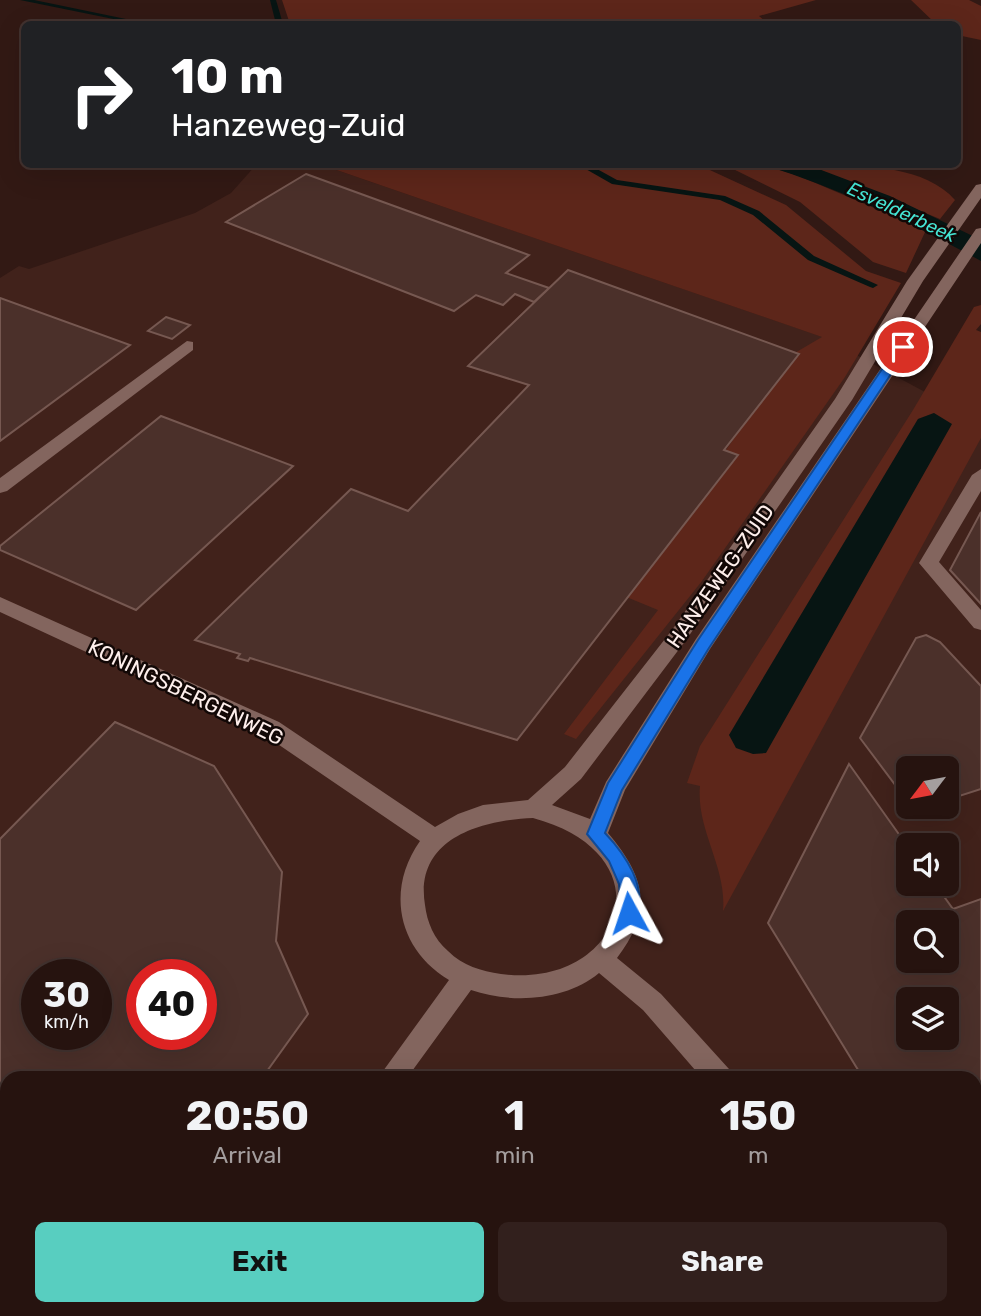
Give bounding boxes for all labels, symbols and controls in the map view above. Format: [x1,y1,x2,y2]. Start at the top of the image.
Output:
text: 10 m [171,47,284,105]
icon: right [56,49,147,140]
text: Hanzeweg-Zuid [171,106,406,144]
water label: Esvelderbeek [844,177,960,247]
pin [873,317,933,377]
icon: arrive [884,328,922,366]
street label: HANZEWEG-ZUID [661,499,779,653]
street label: KONINGSBERGENWEG [84,634,288,750]
north arrow [896,756,959,819]
map controls [896,756,959,1050]
button: sound [896,833,959,896]
position arrow [592,876,666,950]
button: search [896,910,959,973]
speed limit sign: 40 [126,959,217,1050]
text: 30 [43,974,90,1016]
button: layers [896,987,959,1050]
text: km/h [44,1011,89,1033]
text: 20:50 [185,1091,309,1141]
text: 1 [504,1091,525,1141]
text: 150 [720,1091,797,1141]
text: Arrival [213,1141,282,1169]
text: min [495,1141,535,1169]
text: m [748,1141,769,1169]
button: Exit [35,1222,484,1302]
button: Share [498,1222,947,1302]

